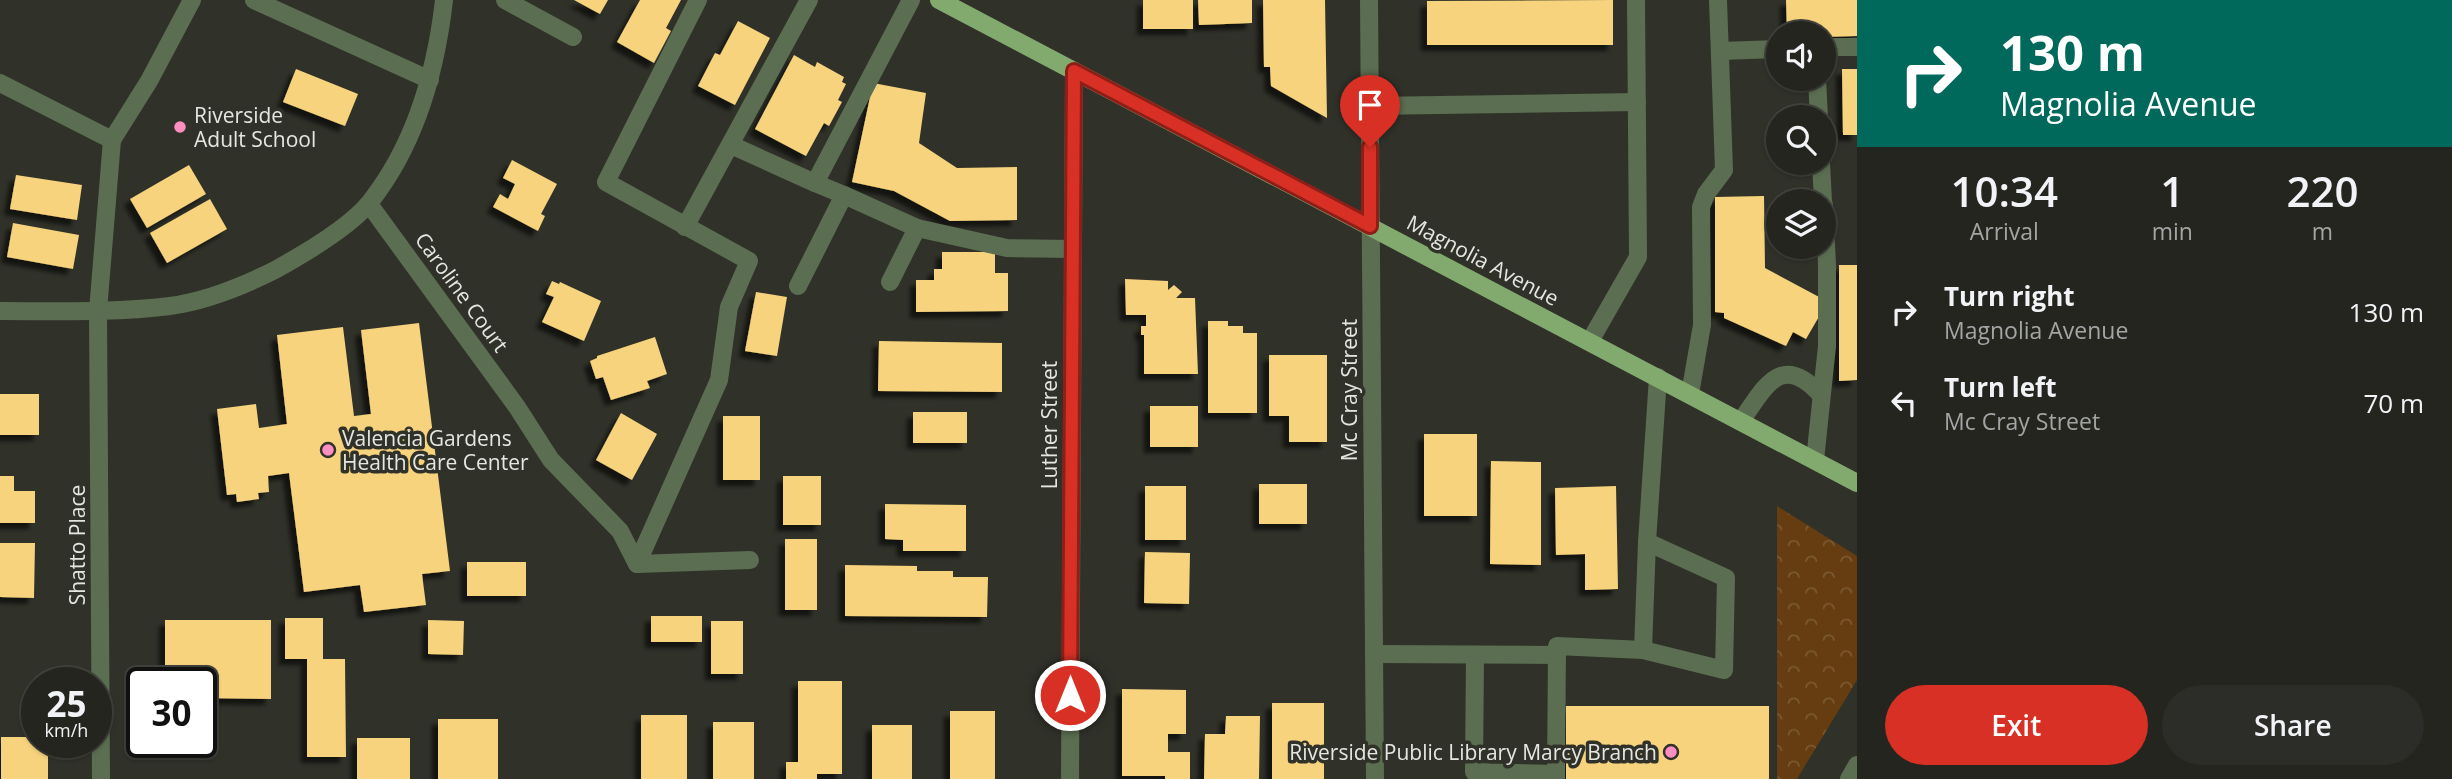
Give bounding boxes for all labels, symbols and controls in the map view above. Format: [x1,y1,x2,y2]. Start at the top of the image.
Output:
text: 130 m [2000,19,2145,85]
map controls [1766,21,1836,259]
button: sound [1766,21,1836,91]
icon: right [1885,28,1976,119]
pin [1340,75,1400,147]
text: Magnolia Avenue [2000,82,2256,125]
icon: arrive [1351,86,1389,124]
place label: Riverside Adult School [194,101,316,153]
button: search [1766,105,1836,175]
marker: Riverside Adult School [172,119,188,135]
text: 10:34 [1951,162,2058,219]
text: 1 [2160,162,2184,219]
text: 220 [2286,162,2358,219]
button: layers [1766,189,1836,259]
street label: Magnolia Avenue [1402,208,1564,312]
text: Arrival [1970,215,2039,247]
text: min [2152,215,2193,247]
text: m [2312,215,2333,247]
street label: Caroline Court [409,226,515,358]
text: Turn right [1944,278,2075,314]
icon: right [1885,293,1923,331]
text: 130 m [2349,294,2424,330]
text: Magnolia Avenue [1944,314,2128,346]
street label: Mc Cray Street [1335,319,1363,461]
street label: Luther Street [1035,361,1063,489]
text: Turn left [1944,369,2056,405]
icon: left [1885,384,1923,422]
text: 70 m [2363,385,2424,421]
text: Mc Cray Street [1944,405,2100,437]
place label: Valencia Gardens Health Care Center [342,424,529,476]
marker: Valencia Gardens Health Care Center [320,442,336,458]
street label: Shatto Place [63,485,91,605]
position arrow [1033,658,1107,732]
speed limit sign: 30 [126,667,217,758]
text: 25 [46,680,87,727]
button: Exit [1885,685,2148,765]
button: Share [2162,685,2424,765]
text: km/h [45,718,88,742]
place label: Riverside Public Library Marcy Branch [1289,738,1657,766]
marker: Riverside Public Library Marcy Branch [1663,744,1679,760]

